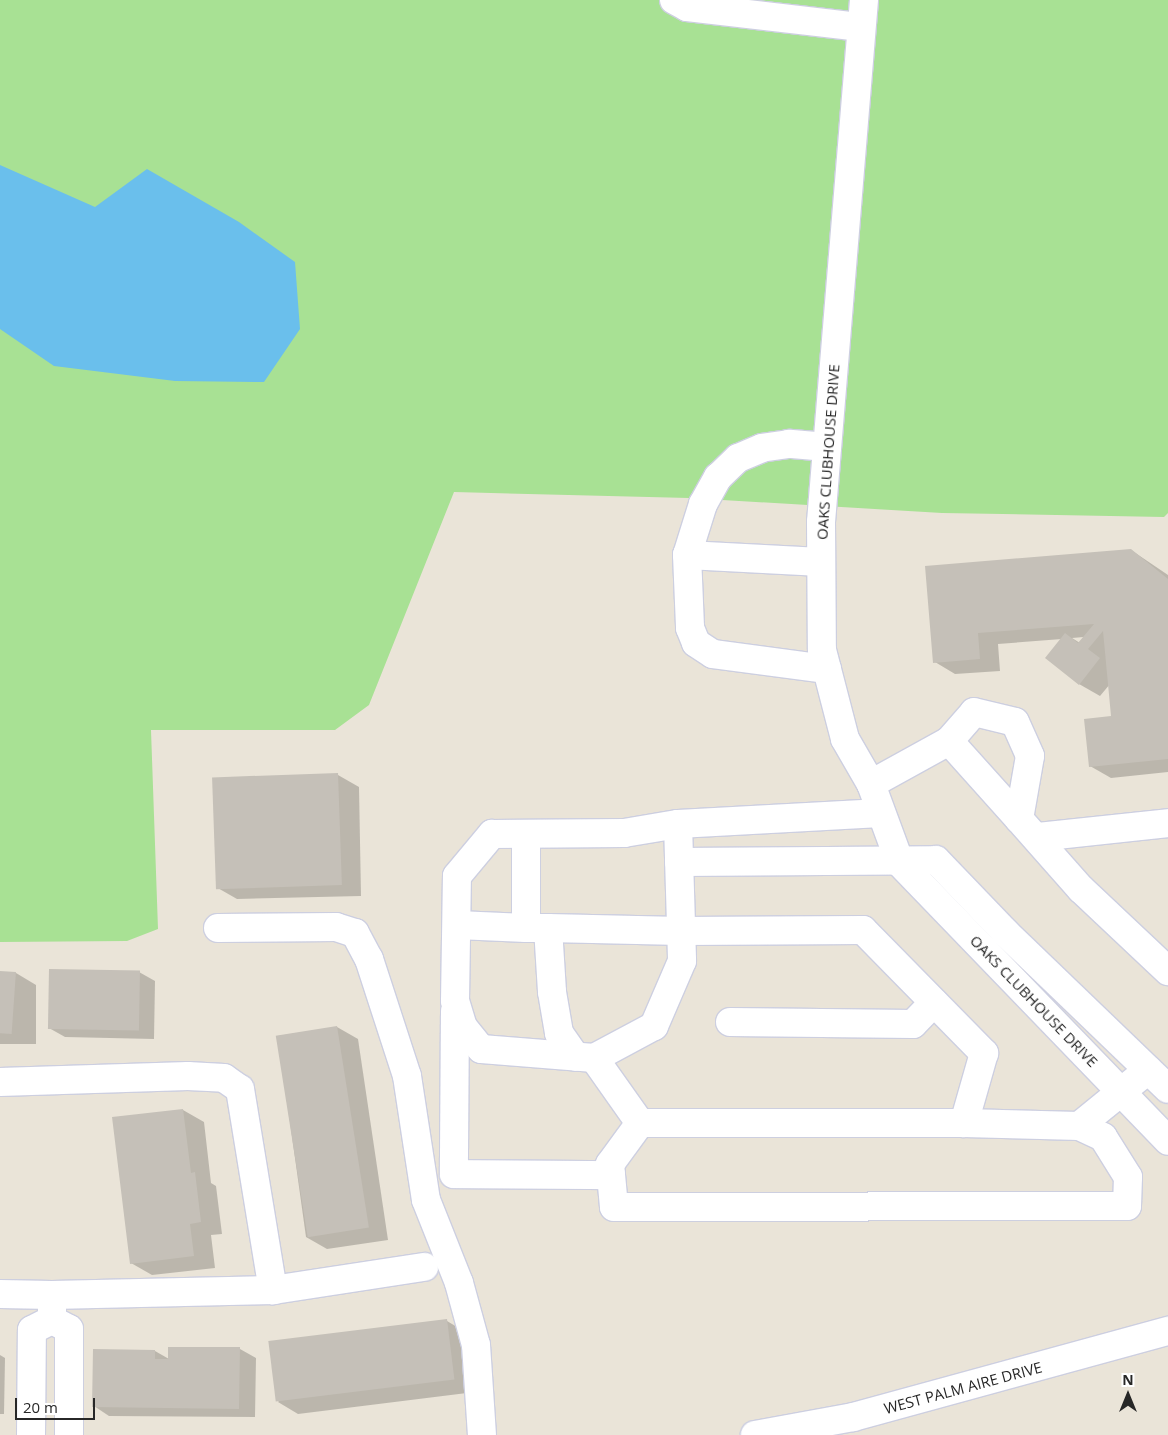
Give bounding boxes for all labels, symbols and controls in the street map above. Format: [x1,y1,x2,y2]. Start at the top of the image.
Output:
street label: OAKS CLUBHOUSE DRIVE [813,364,843,540]
street label: OAKS CLUBHOUSE DRIVE [966,931,1102,1071]
street label: WEST PALM AIRE DRIVE [882,1358,1044,1418]
north arrow [1103,1370,1153,1420]
text: N [1122,1370,1134,1389]
scale bar [18,1388,98,1420]
text: 20 m [23,1397,58,1417]

